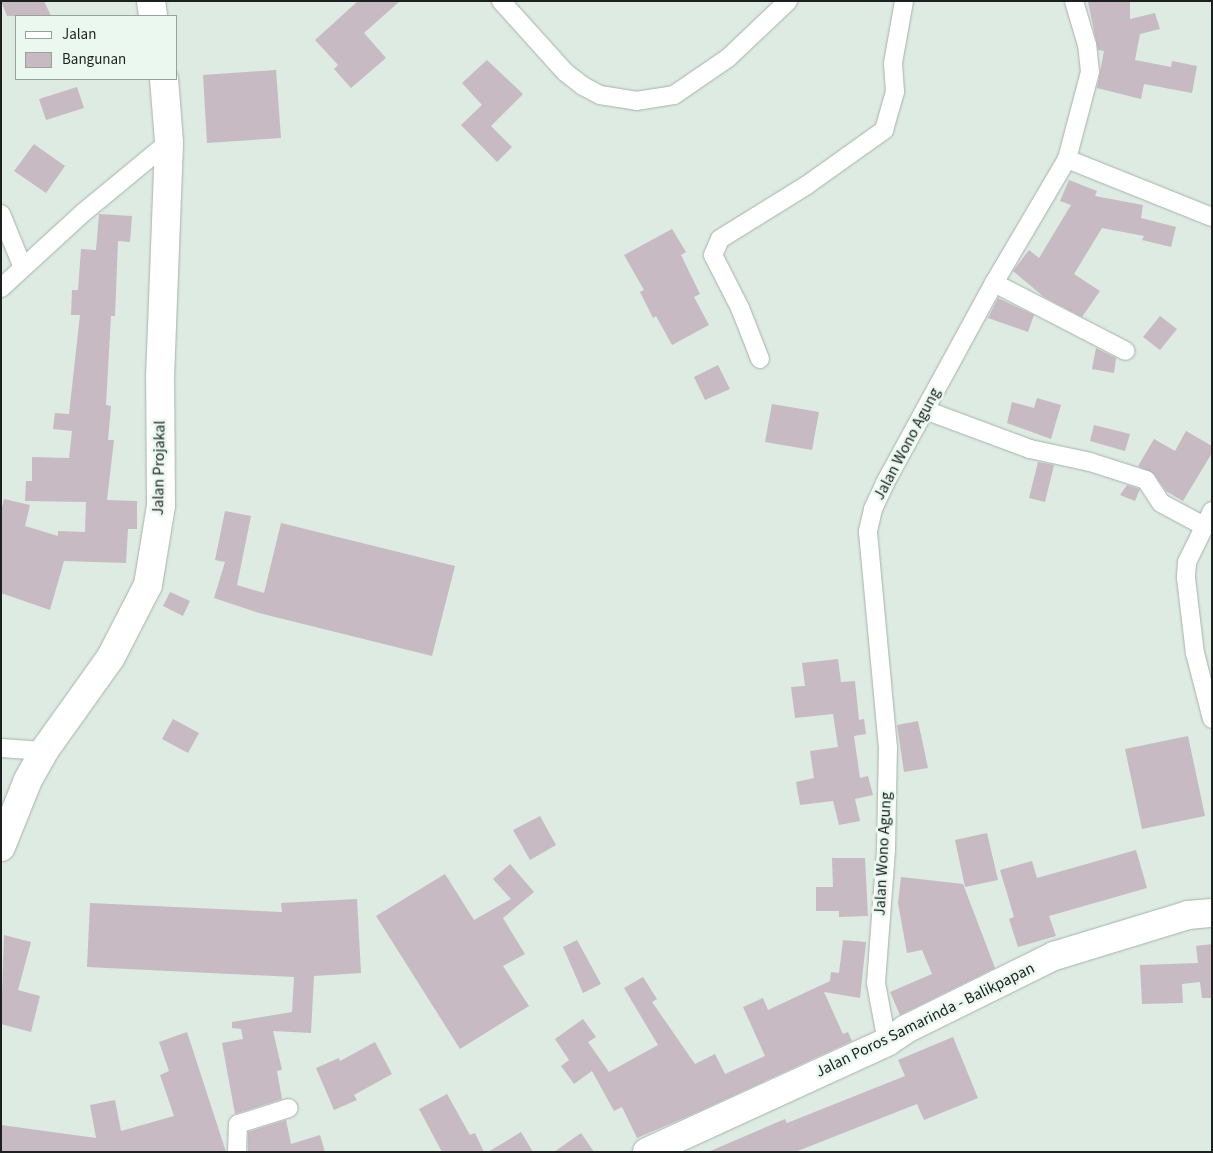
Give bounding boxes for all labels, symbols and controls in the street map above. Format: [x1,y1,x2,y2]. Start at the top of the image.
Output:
legend [15,15,178,80]
text: Jalan [62,24,96,45]
text: Bangunan [62,49,126,70]
street label: Jalan Wono Agung [869,385,945,503]
street label: Jalan Projakal [149,420,169,516]
street label: Jalan Wono Agung [870,792,896,916]
street label: Jalan Poros Samarinda - Balikpapan [812,959,1038,1081]

